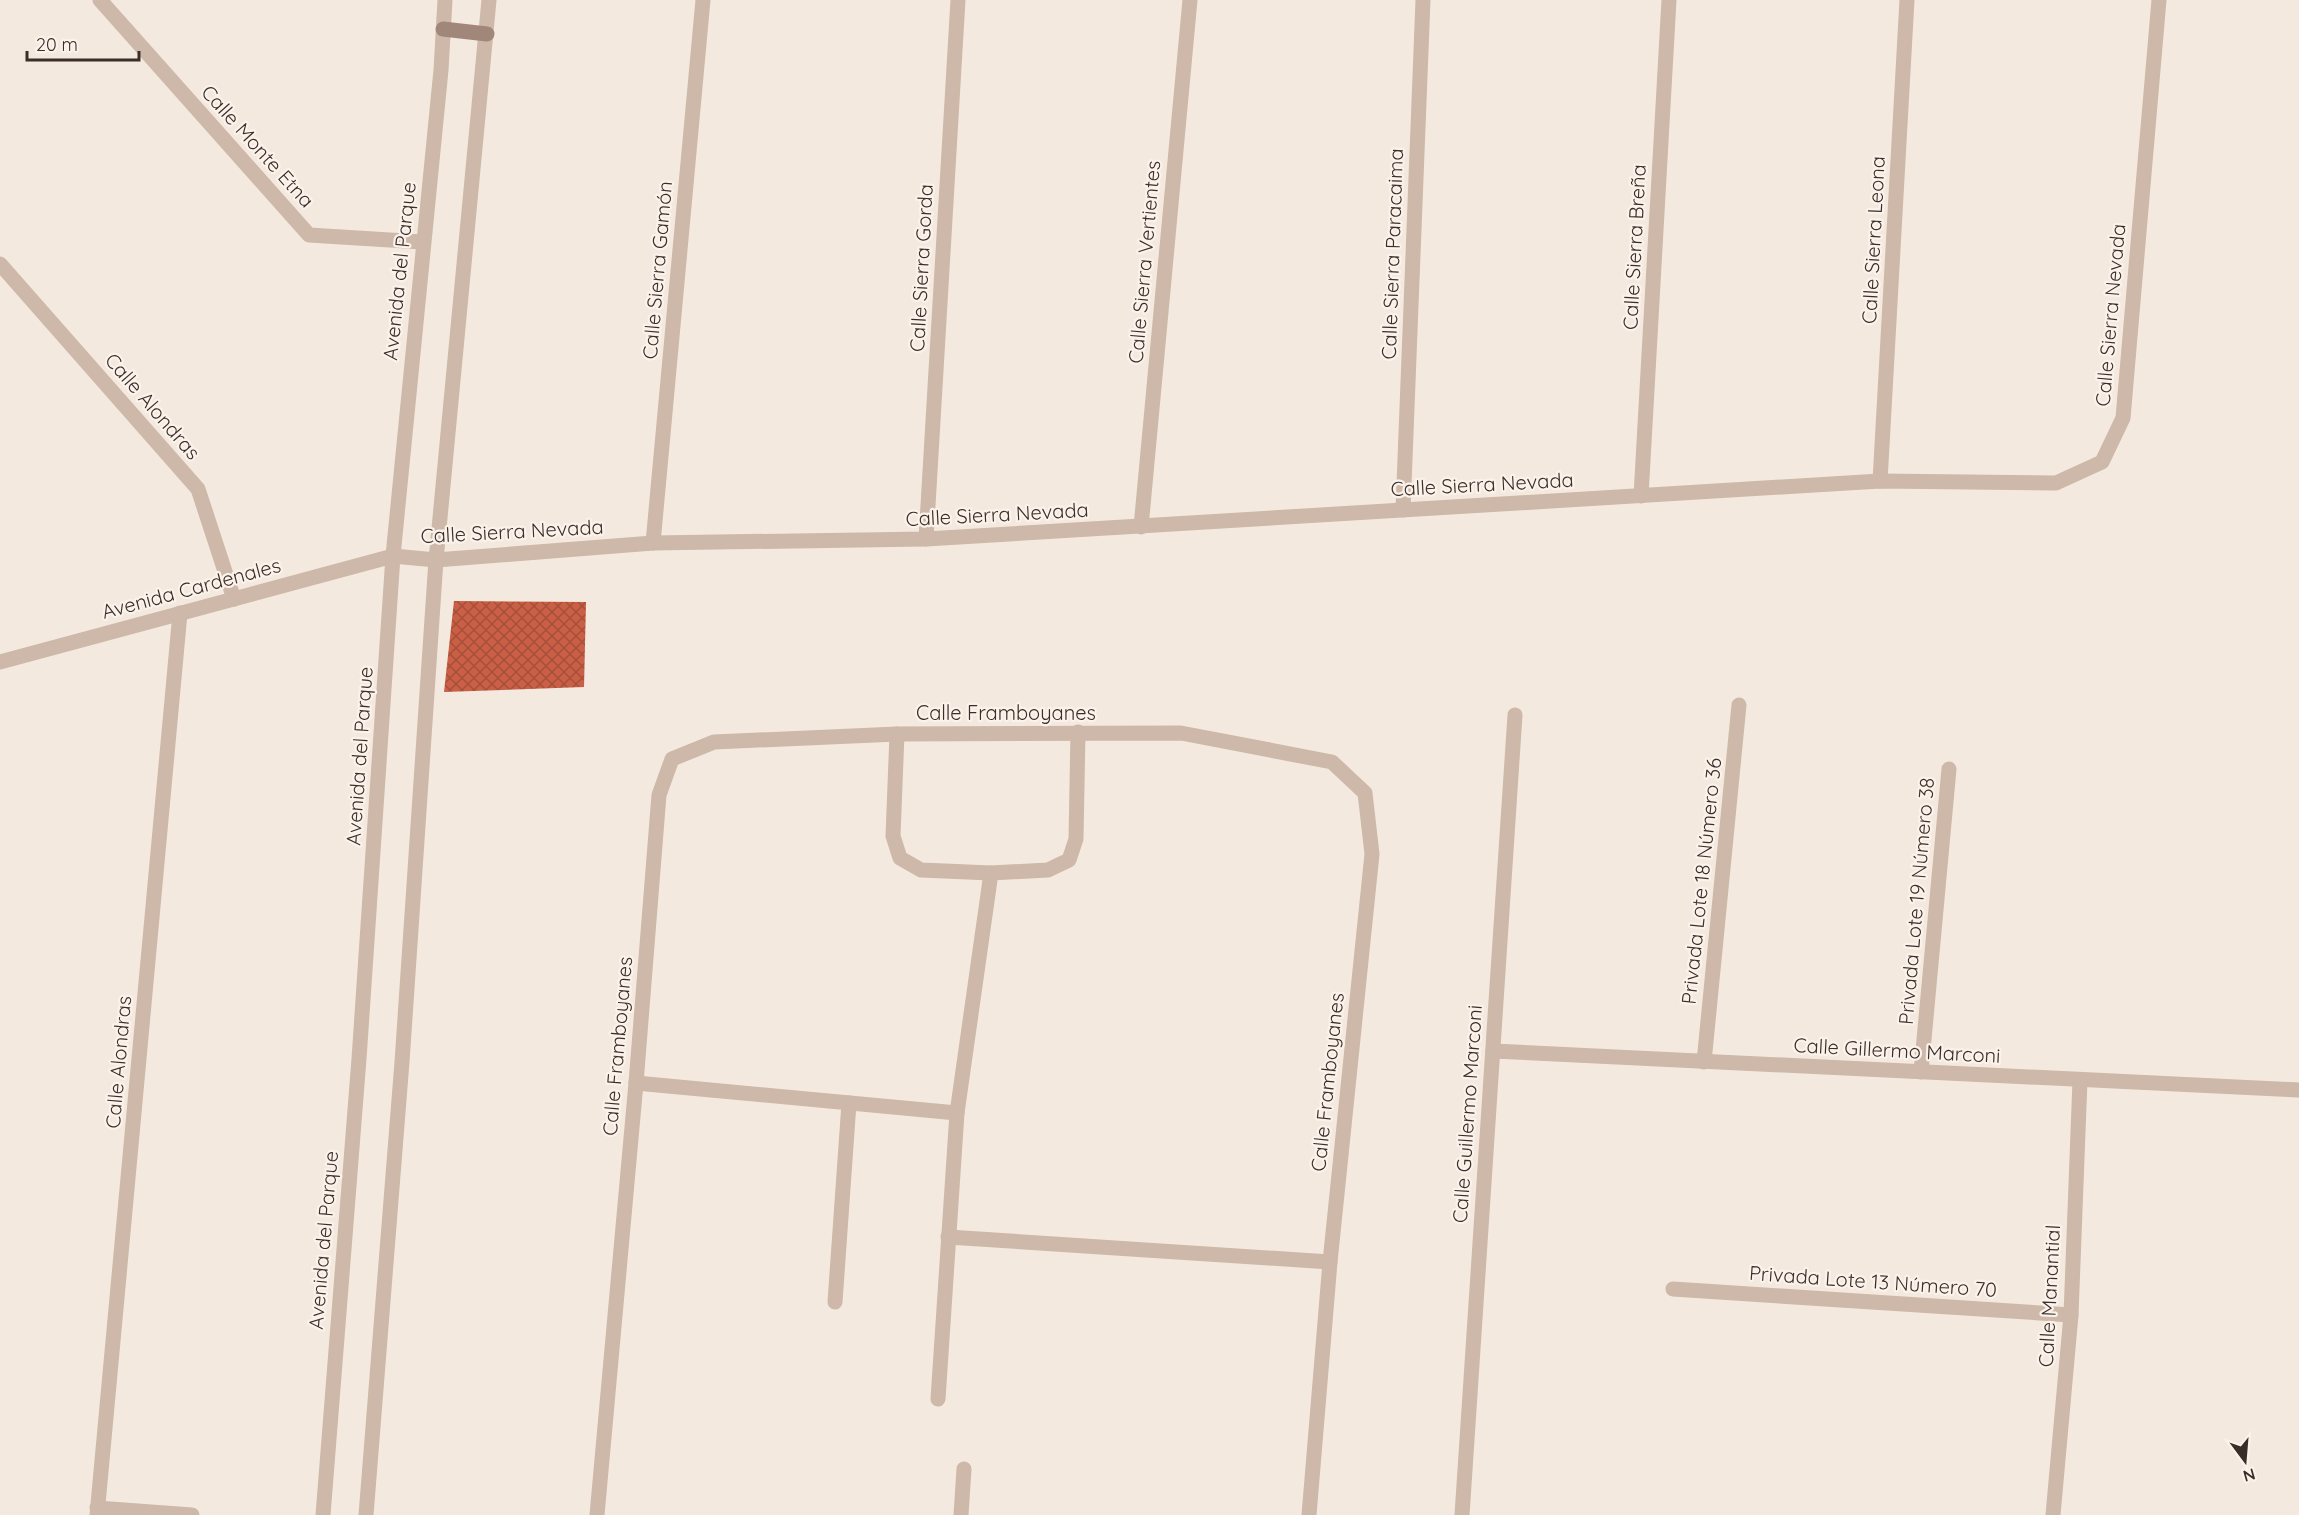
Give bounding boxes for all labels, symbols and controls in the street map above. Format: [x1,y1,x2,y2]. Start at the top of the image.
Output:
scale bar [27,24,140,62]
text: 20 m [36,33,78,56]
street label: Calle Monte Etna [196,80,320,212]
street label: Calle Sierra Paracaima [1376,148,1408,360]
street label: Calle Sierra Leona [1856,155,1890,325]
street label: Calle Sierra Vertientes [1123,159,1165,365]
street label: Calle Sierra Breña [1617,164,1651,330]
street label: Calle Sierra Gamón [637,180,677,360]
street label: Avenida del Parque [377,181,421,361]
street label: Calle Sierra Gorda [904,183,938,353]
street label: Calle Sierra Nevada [2090,223,2130,407]
street label: Calle Alondras [100,348,206,464]
street label: Calle Sierra Nevada [1390,467,1574,501]
street label: Calle Sierra Nevada [905,497,1089,531]
street label: Calle Sierra Nevada [420,514,604,548]
street label: Avenida Cardenales [99,552,283,624]
street label: Avenida del Parque [340,666,378,846]
street label: Calle Framboyanes [916,700,1096,725]
street label: Privada Lote 18 Número 36 [1676,756,1726,1005]
street label: Privada Lote 19 Número 38 [1893,776,1939,1026]
street label: Calle Framboyanes [597,955,637,1137]
street label: Calle Framboyanes [1305,991,1349,1173]
street label: Calle Alondras [100,995,136,1129]
street label: Calle Guillermo Marconi [1447,1004,1487,1224]
street label: Calle Gillermo Marconi [1793,1032,2001,1068]
street label: Avenida del Parque [303,1150,343,1330]
street label: Calle Manantial [2033,1224,2065,1368]
street label: Privada Lote 13 Número 70 [1748,1260,1998,1302]
north arrow [2215,1431,2275,1491]
text: N [2241,1464,2258,1487]

